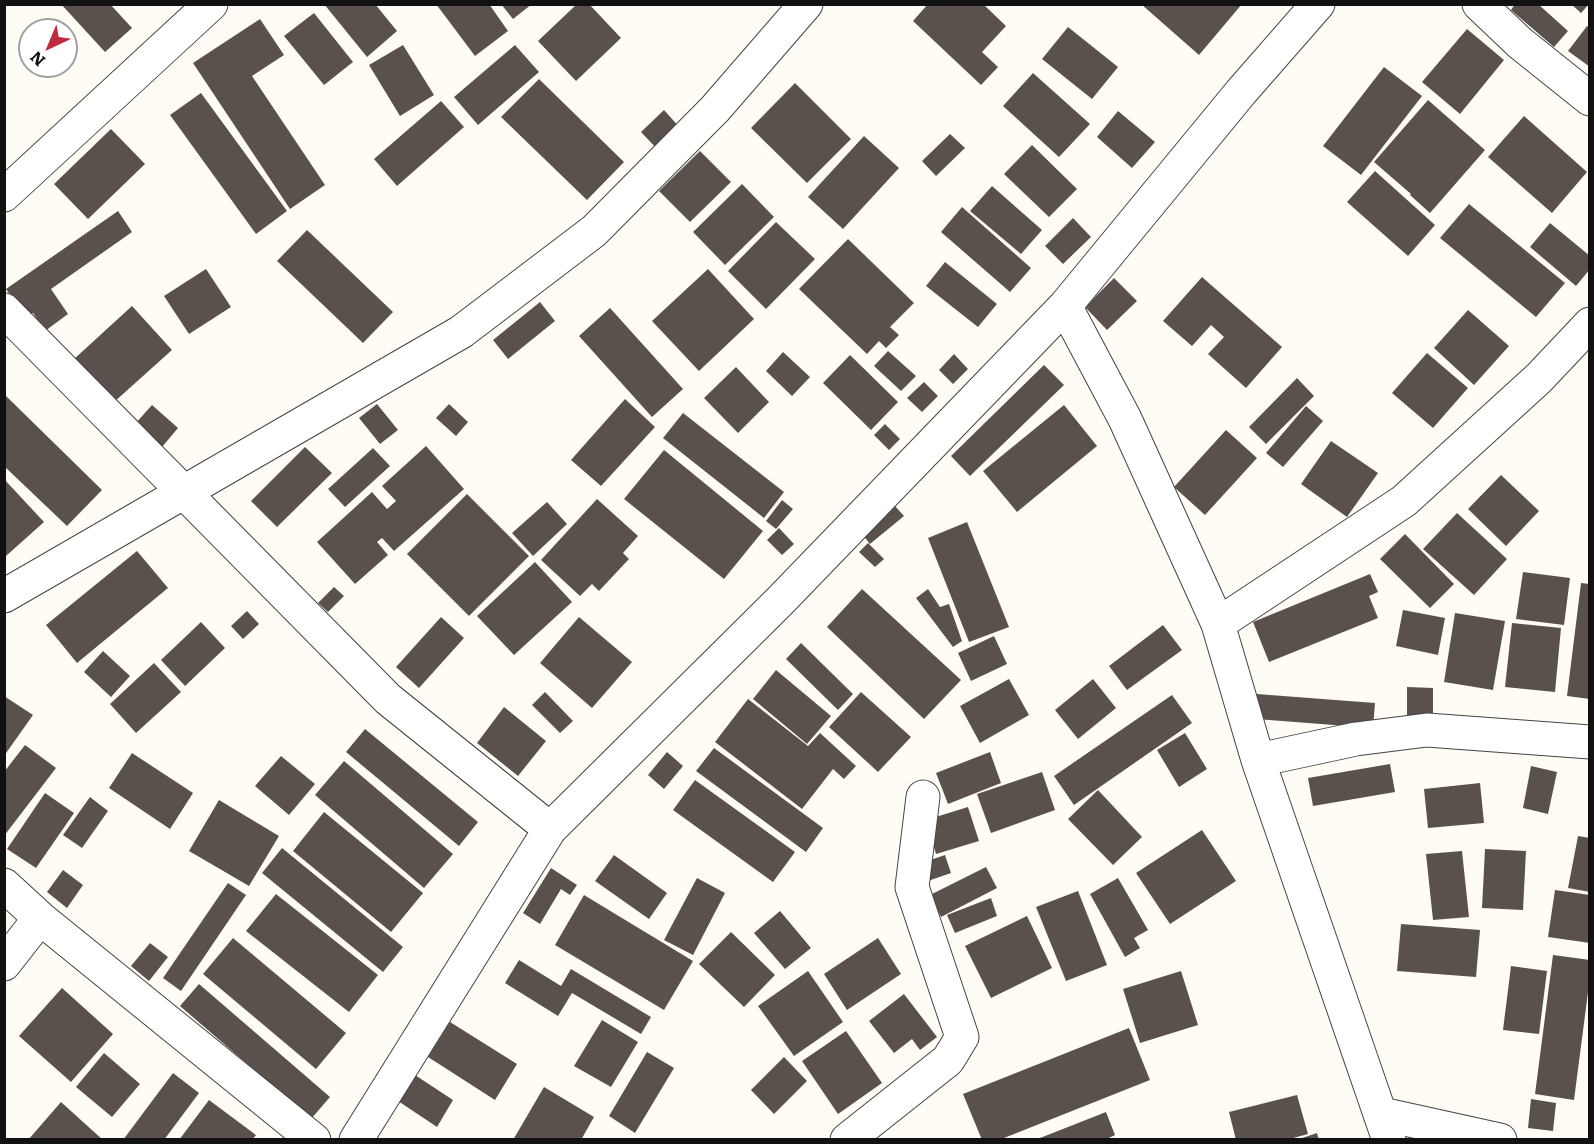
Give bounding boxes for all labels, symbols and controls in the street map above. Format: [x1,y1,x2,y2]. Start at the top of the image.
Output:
north arrow [18,18,78,78]
text: N [24,46,50,73]

